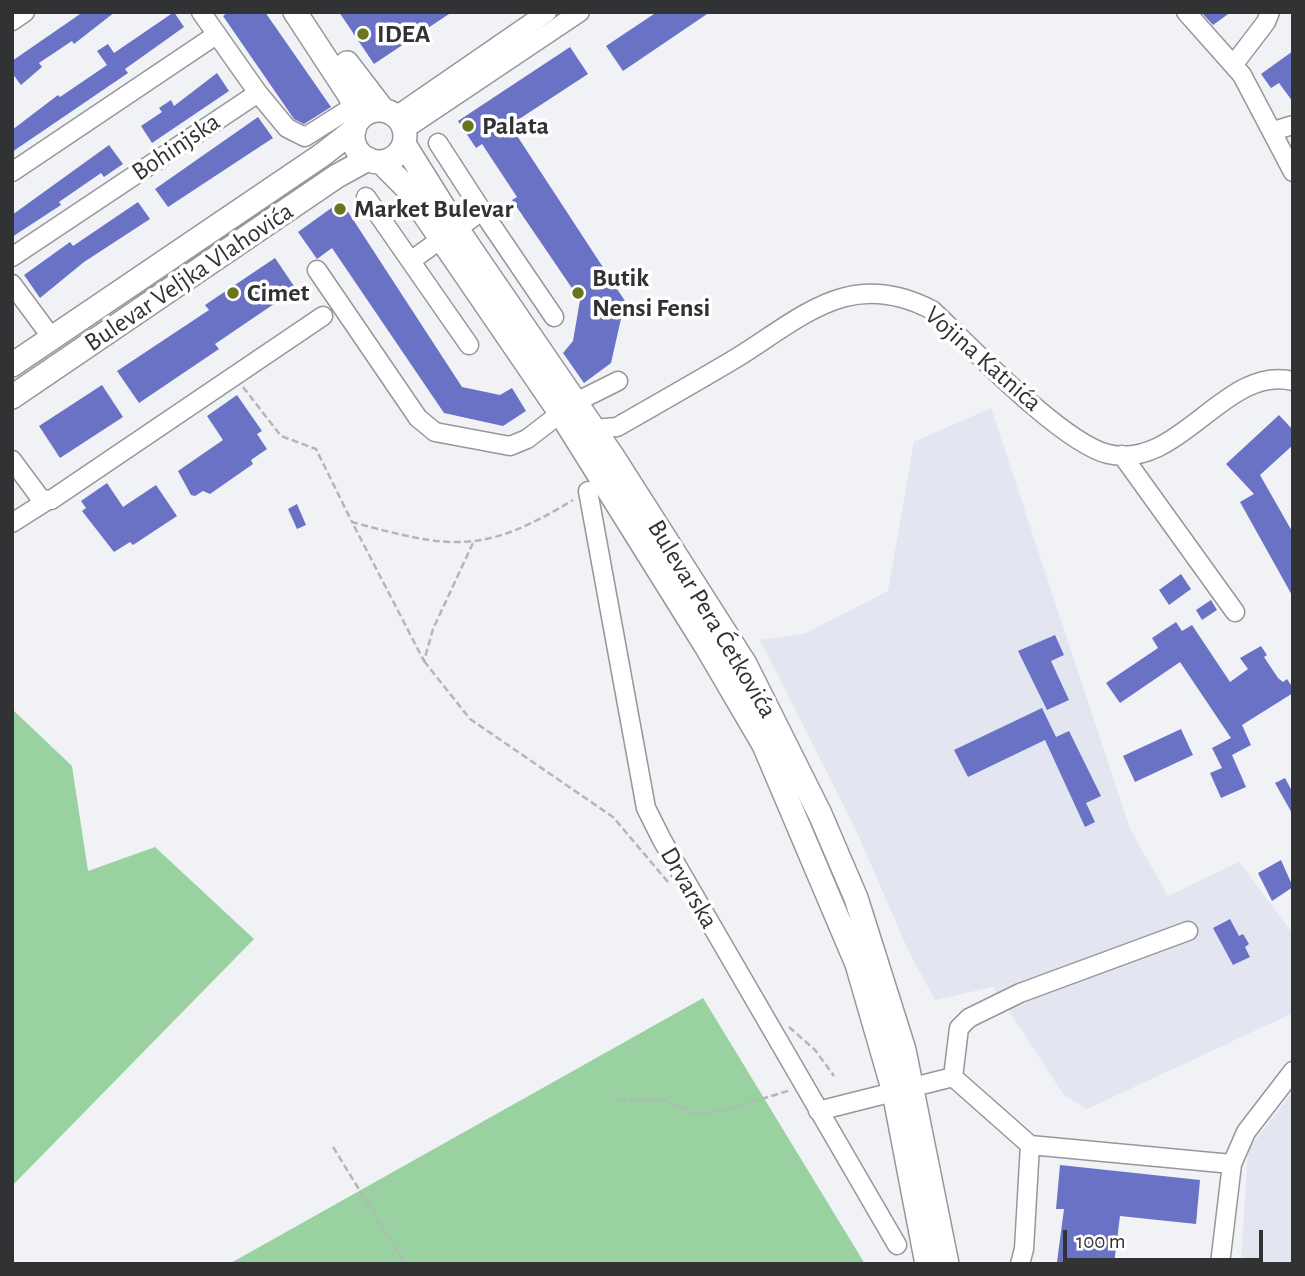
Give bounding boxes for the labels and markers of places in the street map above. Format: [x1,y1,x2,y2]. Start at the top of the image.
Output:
place label: IDEA [377,18,430,50]
marker: IDEA [355,26,371,42]
place label: Palata [482,110,549,142]
marker: Palata [460,118,476,134]
place label: Market Bulevar [354,193,513,225]
marker: Market Bulevar [332,201,348,217]
place label: Butik Nensi Fensi [592,262,710,324]
place label: Cimet [247,277,309,309]
marker: Cimet [225,285,241,301]
marker: Butik Nensi Fensi [570,285,586,301]

